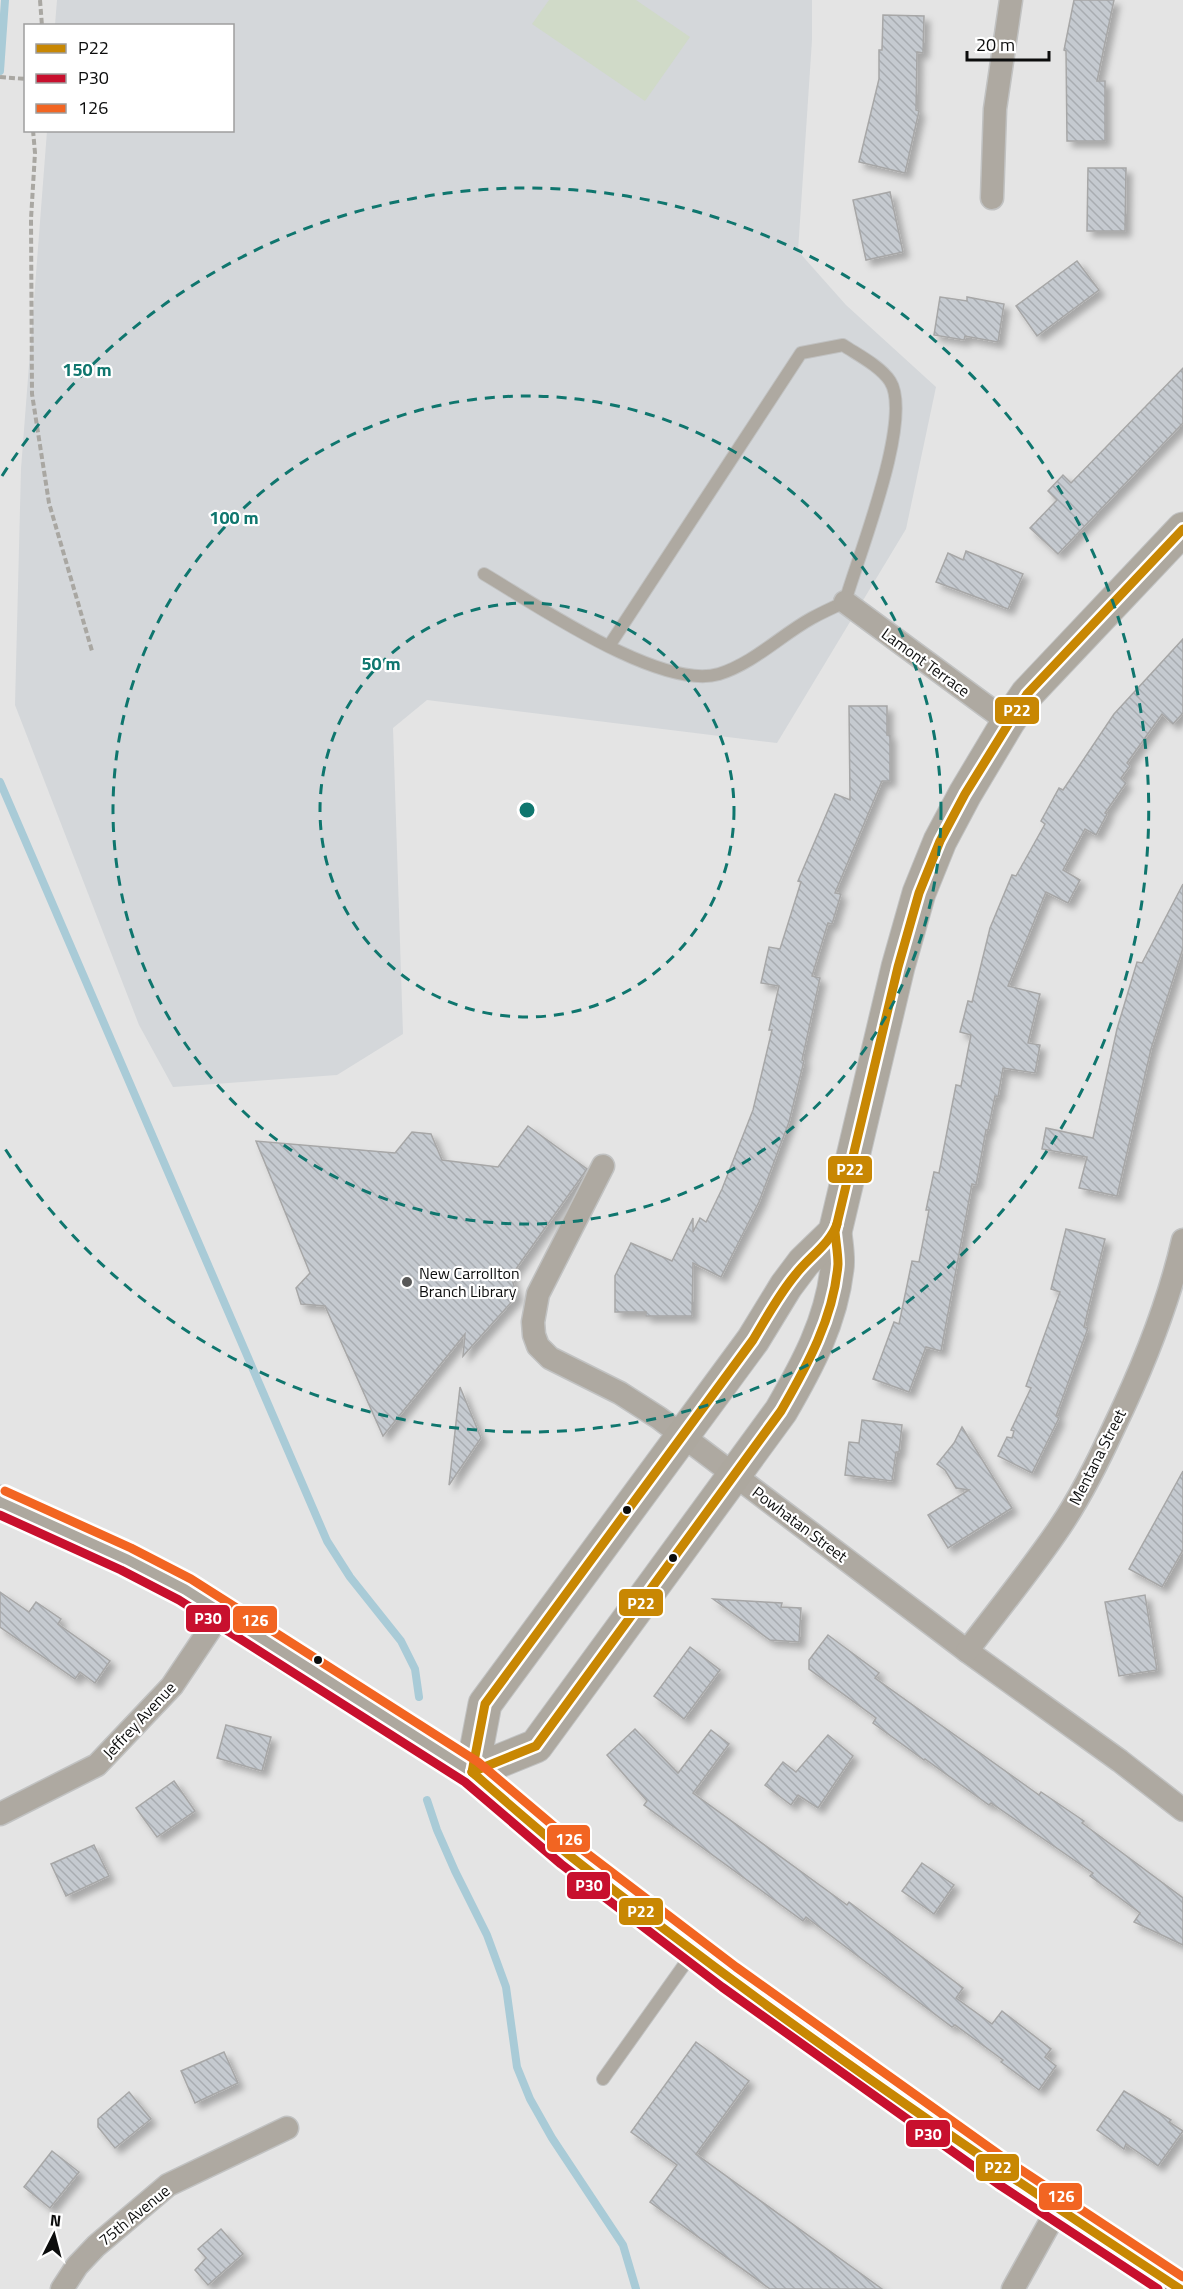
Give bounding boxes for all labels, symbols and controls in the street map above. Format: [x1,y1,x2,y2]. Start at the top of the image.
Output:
legend [24,24,234,132]
scale bar [967,24,1050,62]
text: 20 m [976,31,1015,58]
text: P22 [78,34,109,61]
text: P30 [78,64,109,91]
text: 126 [78,94,108,121]
text: 150 m [62,356,112,383]
text: 100 m [209,504,259,531]
street label: Lamont Terrace [877,622,975,702]
text: 50 m [361,650,401,677]
line badge: P22 [994,696,1040,725]
text: P22 [1003,698,1031,722]
centre of rings [517,800,537,820]
line badge: P22 [827,1155,873,1184]
text: P22 [836,1157,864,1181]
place label: New Carrollton Branch Library [419,1261,520,1303]
marker: New Carrollton Branch Library [400,1275,414,1289]
street label: Mentana Street [1062,1404,1132,1509]
street label: Powhatan Street [747,1480,853,1568]
unlabelled marker [621,1504,633,1516]
unlabelled marker [667,1552,679,1564]
line badge: P22 [618,1588,664,1617]
text: P22 [627,1591,655,1615]
line badge: P30 [185,1604,231,1633]
line badge: 126 [232,1605,278,1634]
text: P30 [194,1606,222,1630]
text: 126 [242,1608,268,1632]
unlabelled marker [312,1654,324,1666]
street label: Jeffrey Avenue [97,1676,181,1764]
line badge: 126 [546,1824,591,1853]
text: 126 [556,1827,582,1851]
line badge: P30 [566,1871,611,1900]
text: P30 [575,1873,603,1897]
line badge: P22 [618,1897,664,1926]
text: P22 [627,1899,655,1923]
line badge: P30 [905,2119,951,2148]
text: P30 [914,2122,942,2146]
line badge: P22 [975,2153,1020,2182]
text: P22 [984,2155,1012,2179]
street label: 75th Avenue [93,2179,175,2251]
line badge: 126 [1038,2182,1083,2211]
text: 126 [1048,2184,1074,2208]
north arrow [24,2205,84,2265]
text: N [49,2208,62,2233]

